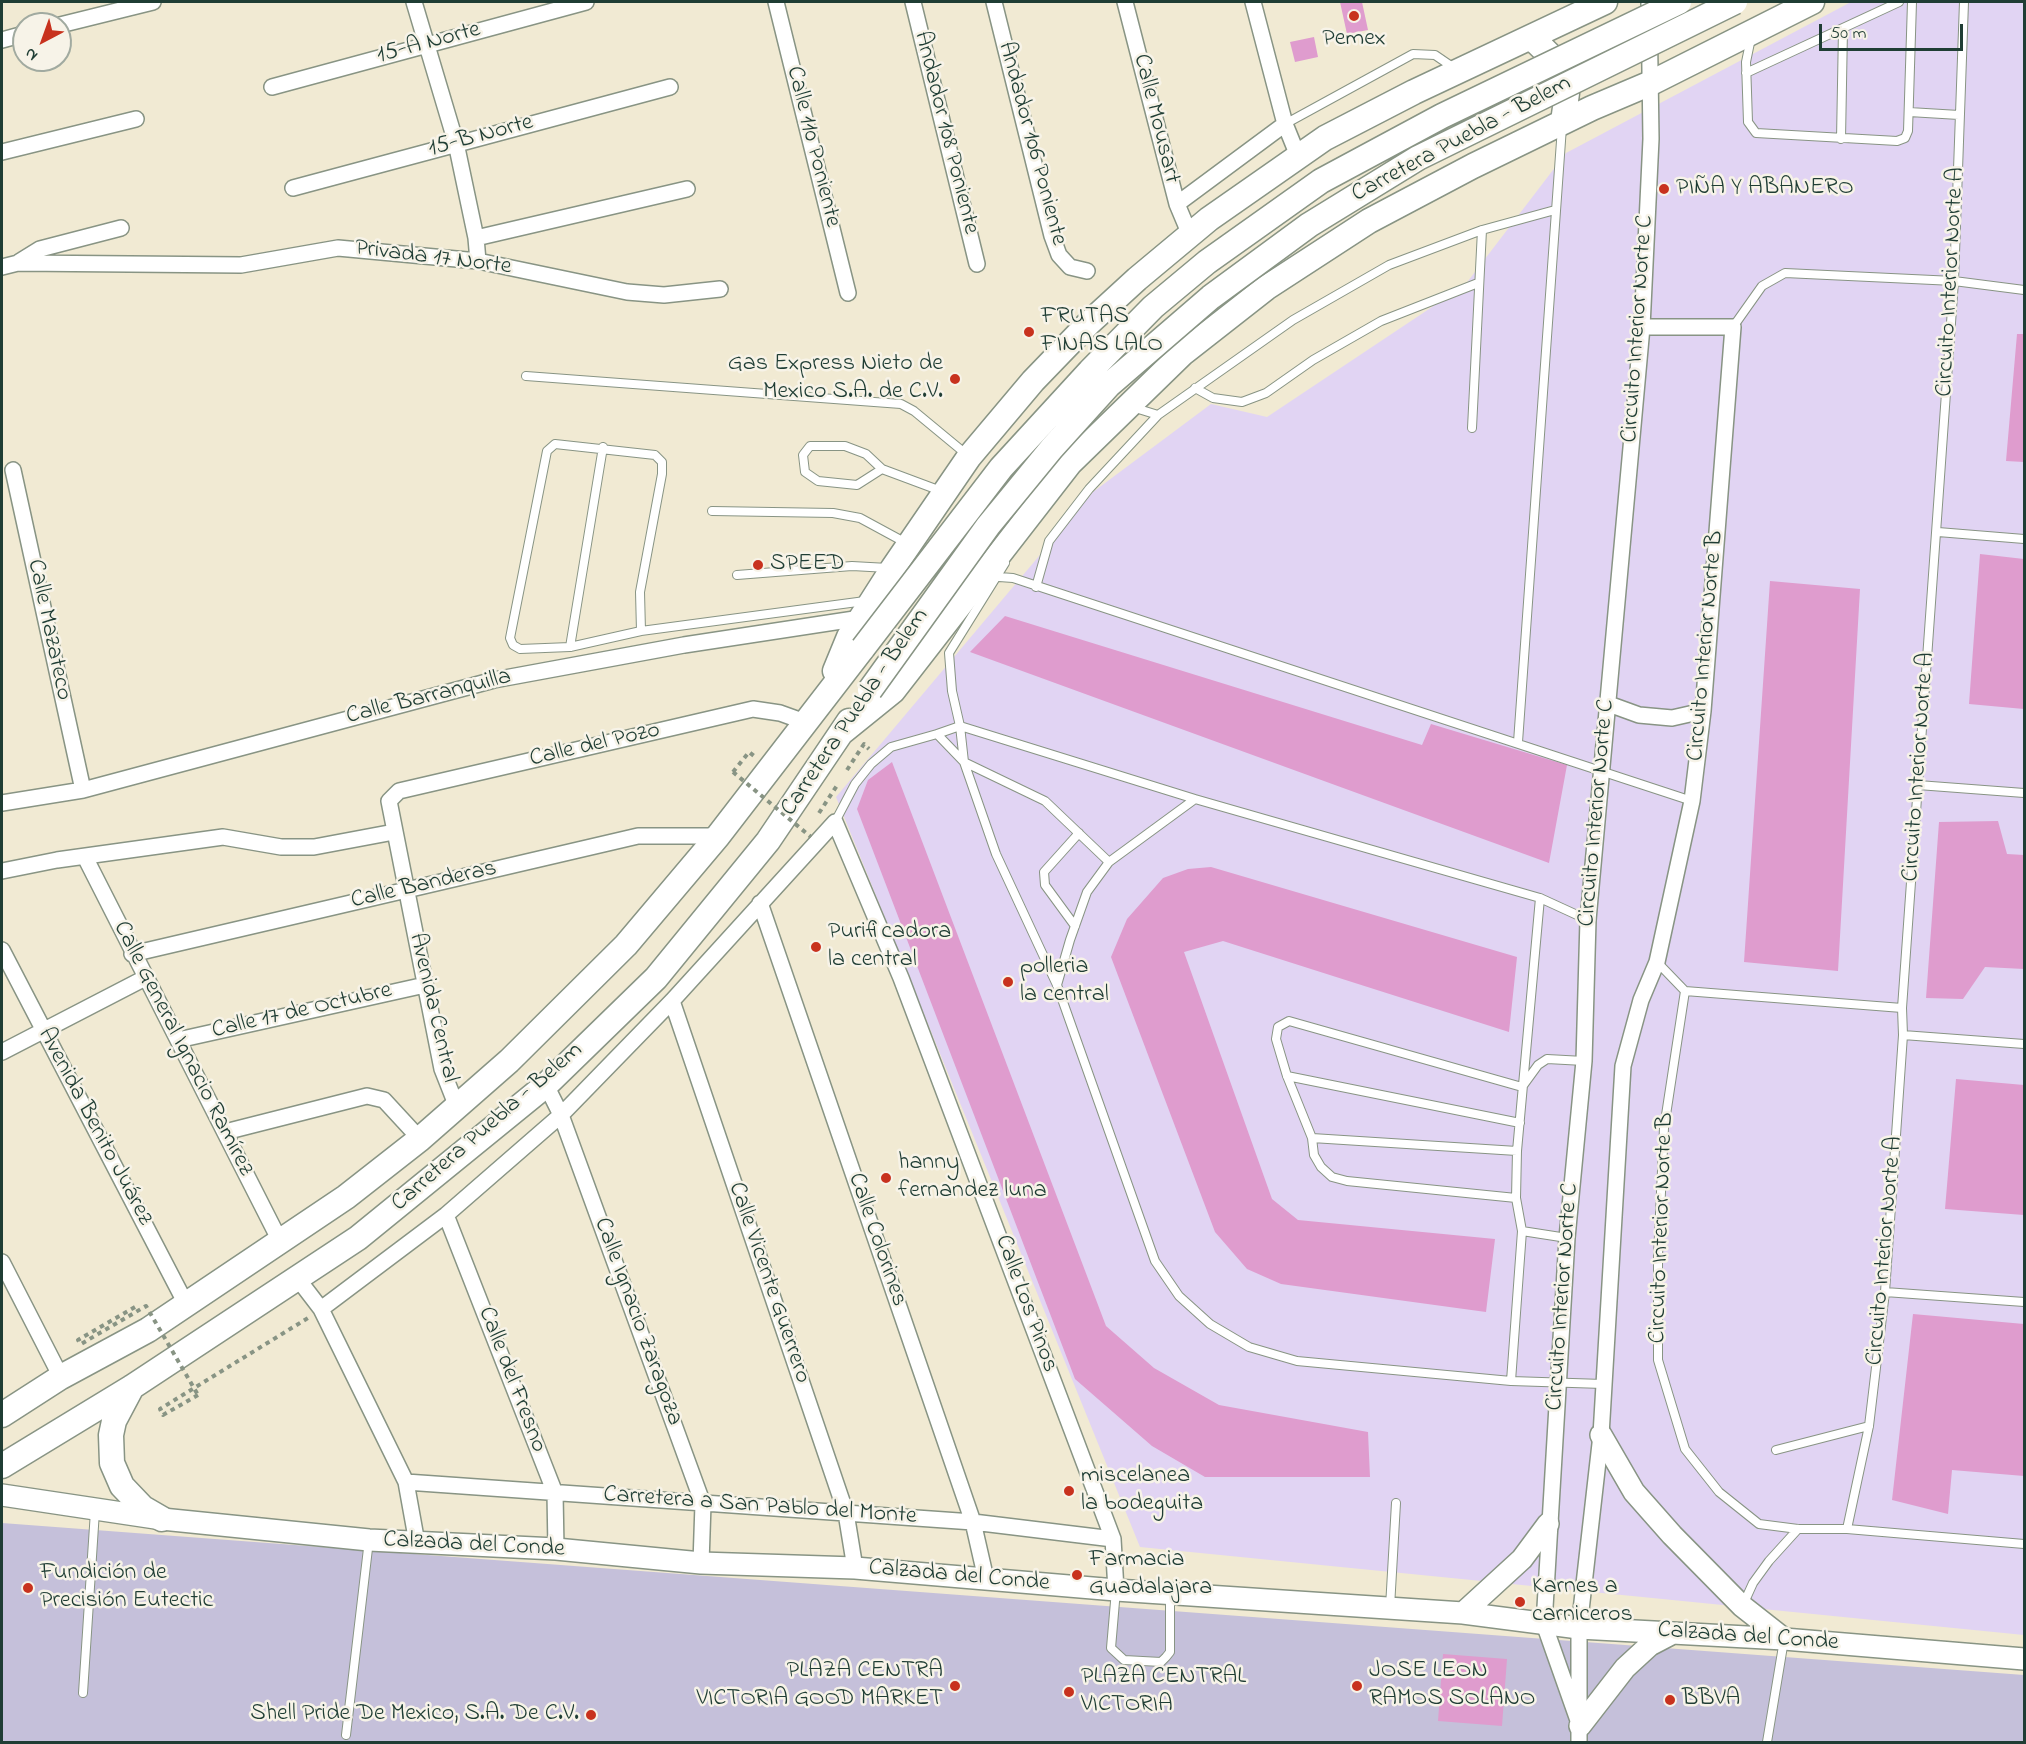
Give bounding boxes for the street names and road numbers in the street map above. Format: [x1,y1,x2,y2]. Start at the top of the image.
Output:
street label: 15-A Norte [374,16,484,72]
street label: Andador 108 Poniente [906,29,984,237]
street label: Andador 106 Poniente [990,39,1072,249]
street label: Calle Mousart [1125,51,1185,187]
street label: Calle 110 Poniente [778,63,846,231]
street label: Carretera Puebla - Belem [1347,70,1577,210]
street label: 15-B Norte [425,109,537,165]
street label: Circuito Interior Norte A [1932,167,1972,397]
street label: Circuito Interior Norte C [1617,214,1661,444]
street label: Privada 17 Norte [353,235,513,283]
street label: Circuito Interior Norte B [1683,530,1731,762]
street label: Calle Mazateco [19,557,77,703]
street label: Carretera Puebla - Belem [776,604,936,822]
street label: Circuito Interior Norte A [1898,651,1942,883]
street label: Calle Barranquilla [344,664,514,732]
street label: Circuito Interior Norte C [1574,698,1622,928]
street label: Calle del Pozo [527,717,663,775]
street label: Calle Banderas [348,855,500,917]
street label: Calle General Ignacio Ramírez [105,917,259,1181]
street label: Avenida Central [401,931,463,1085]
street label: Calle 17 de Octubre [209,977,395,1047]
street label: Avenida Benito Juárez [30,1023,158,1231]
street label: Carretera Puebla - Belem [386,1037,590,1219]
street label: Circuito Interior Norte B [1645,1112,1681,1344]
street label: Circuito Interior Norte A [1862,1135,1910,1367]
street label: Calle Colorines [840,1170,912,1310]
street label: Calle Vicente Guerrero [720,1179,816,1387]
street label: Circuito Interior Norte C [1542,1182,1586,1412]
street label: Calle Ignacio Zaragoza [586,1214,688,1430]
street label: Calle Los Pinos [987,1231,1063,1377]
street label: Calle del Fresno [470,1303,552,1457]
street label: Carretera a San Pablo del Monte [602,1482,918,1532]
street label: Calzada del Conde [383,1527,565,1565]
street label: Calzada del Conde [867,1555,1051,1599]
street label: Calzada del Conde [1656,1617,1840,1659]

